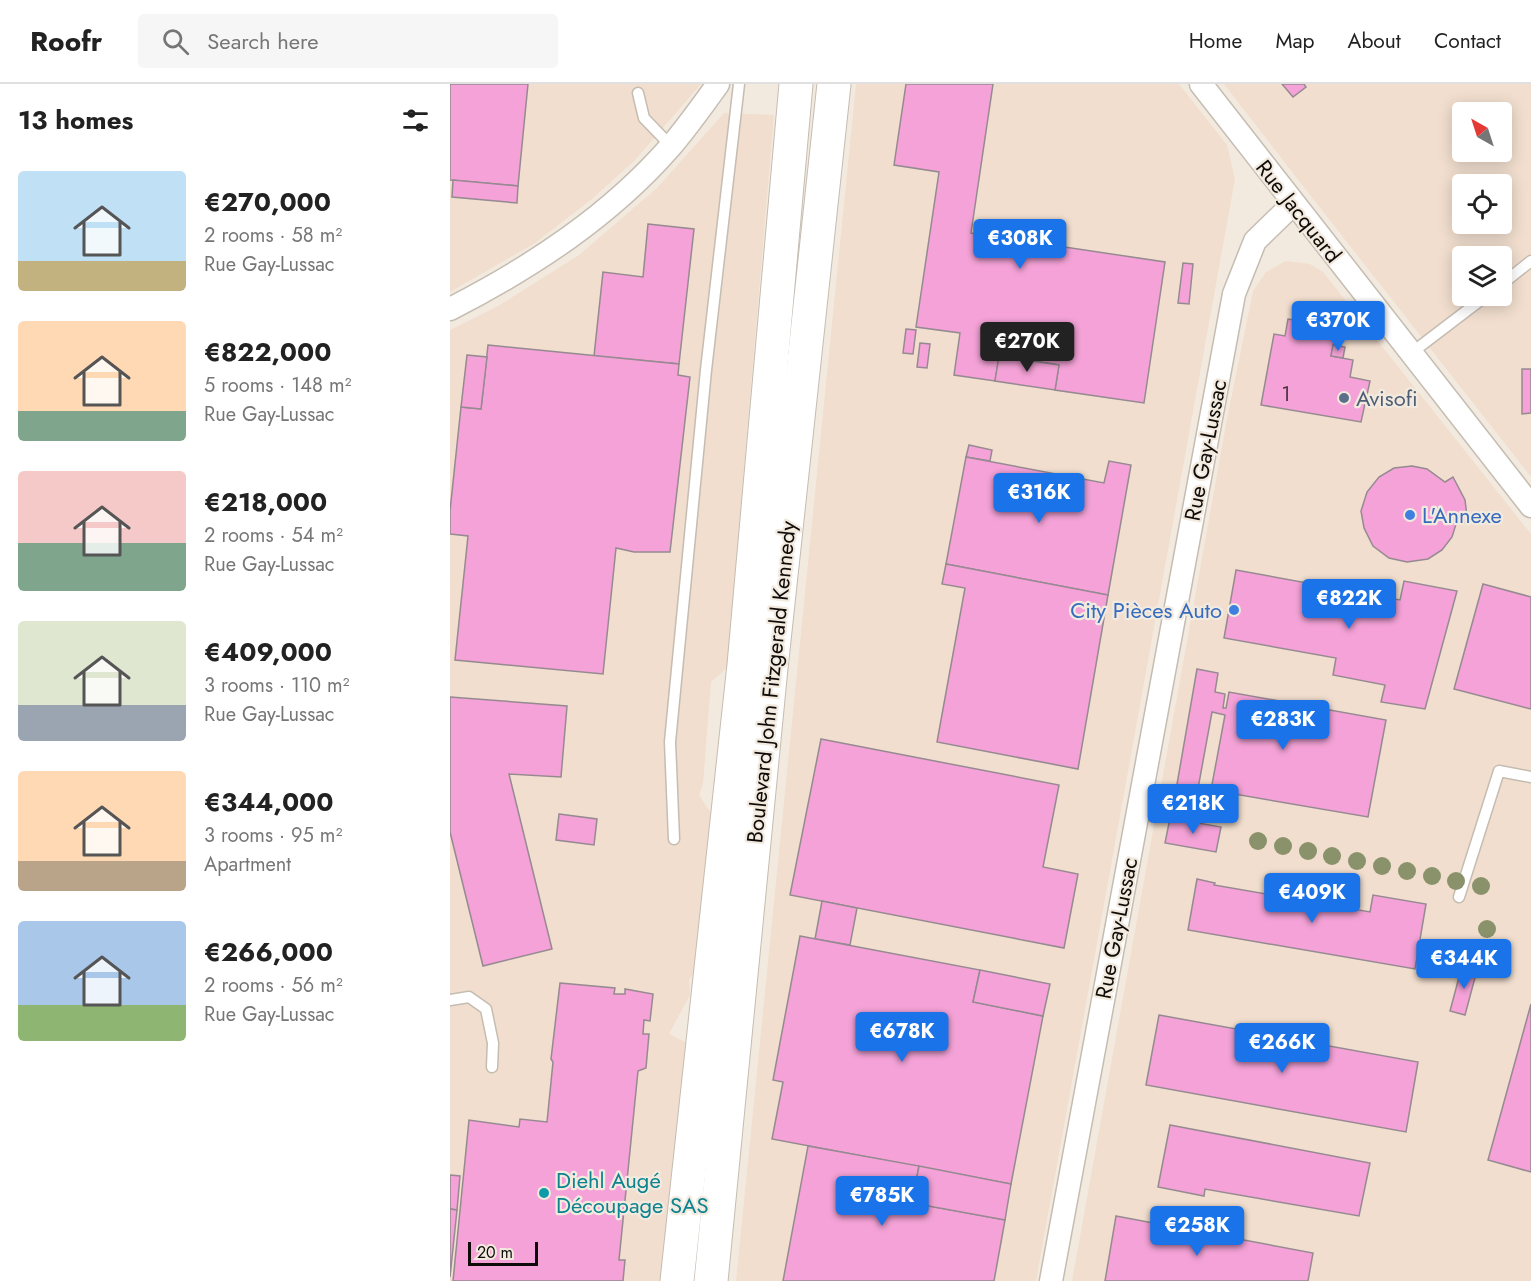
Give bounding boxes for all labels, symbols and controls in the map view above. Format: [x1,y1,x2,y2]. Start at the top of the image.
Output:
search box [138,14,558,68]
text: Roofr [30,21,102,62]
icon: search [159,25,192,58]
text: Search here [207,25,319,57]
text: Home [1189,26,1242,56]
text: Map [1275,26,1315,56]
text: About [1348,26,1401,56]
text: Contact [1434,26,1501,56]
text: 13 homes [18,101,133,139]
north arrow [1452,102,1512,162]
map controls [1452,102,1512,306]
icon: filters [399,104,432,137]
street label: Rue Jacquard [1249,153,1349,269]
button: locate [1452,174,1512,234]
text: €270,000 [204,183,331,221]
icon: home [66,195,138,267]
pin: €308K [978,219,1062,270]
text: 2 rooms · 58 m² [204,221,342,250]
text: €308K [987,224,1053,253]
button: layers [1452,246,1512,306]
text: Rue Gay-Lussac [204,250,334,279]
pin: €370K [1296,301,1380,352]
text: €370K [1306,306,1370,335]
pin: €270K [985,322,1069,373]
text: €270K [994,327,1060,356]
text: €822,000 [204,333,332,371]
icon: home [66,345,138,417]
text: 5 rooms · 148 m² [204,371,351,400]
street label: Rue Gay-Lussac [1176,377,1234,523]
house number: 1 [1282,380,1291,409]
place label: Avisofi [1356,382,1418,414]
marker: Avisofi [1337,391,1351,405]
text: Rue Gay-Lussac [204,400,334,429]
pin: €316K [997,473,1081,524]
text: €316K [1007,478,1071,507]
text: €218,000 [204,483,327,521]
icon: home [66,495,138,567]
place label: L'Annexe [1422,499,1502,531]
marker: L'Annexe [1403,508,1417,522]
street label: Boulevard John Fitzgerald Kennedy [738,519,804,845]
text: 2 rooms · 54 m² [204,521,343,550]
text: Rue Gay-Lussac [204,550,334,579]
pin: €822K [1307,579,1391,630]
text: €822K [1316,584,1382,613]
place label: City Pièces Auto [1070,594,1222,626]
marker: City Pièces Auto [1227,603,1241,617]
text: €409,000 [204,633,332,671]
icon: home [66,645,138,717]
text: 3 rooms · 110 m² [204,671,350,700]
text: Rue Gay-Lussac [204,700,334,729]
pin: €283K [1241,700,1325,751]
text: €283K [1250,705,1316,734]
text: €344,000 [204,783,334,821]
pin: €218K [1151,784,1235,835]
text: €218K [1162,789,1224,818]
icon: home [66,795,138,867]
text: 3 rooms · 95 m² [204,821,342,850]
text: Apartment [204,850,291,879]
street label: Rue Gay-Lussac [1087,855,1145,1001]
pin: €409K [1270,873,1354,924]
text: €409K [1278,878,1346,907]
text: €266,000 [204,933,333,971]
pin: €344K [1422,939,1506,990]
text: €344K [1430,944,1498,973]
icon: home [66,945,138,1017]
text: 2 rooms · 56 m² [204,971,343,1000]
text: Rue Gay-Lussac [204,1000,334,1029]
pin: €678K [860,1012,944,1063]
text: €678K [869,1017,935,1046]
pin: €266K [1240,1023,1324,1074]
text: €266K [1249,1028,1315,1057]
place label: Diehl Augé Découpage SAS [556,1164,709,1221]
pin: €785K [840,1176,924,1227]
text: €785K [850,1181,914,1210]
marker: Diehl Augé Découpage SAS [537,1186,551,1200]
pin: €258K [1155,1206,1239,1257]
text: €258K [1164,1211,1230,1240]
scale bar [468,1239,538,1266]
text: 20 m [477,1241,513,1264]

